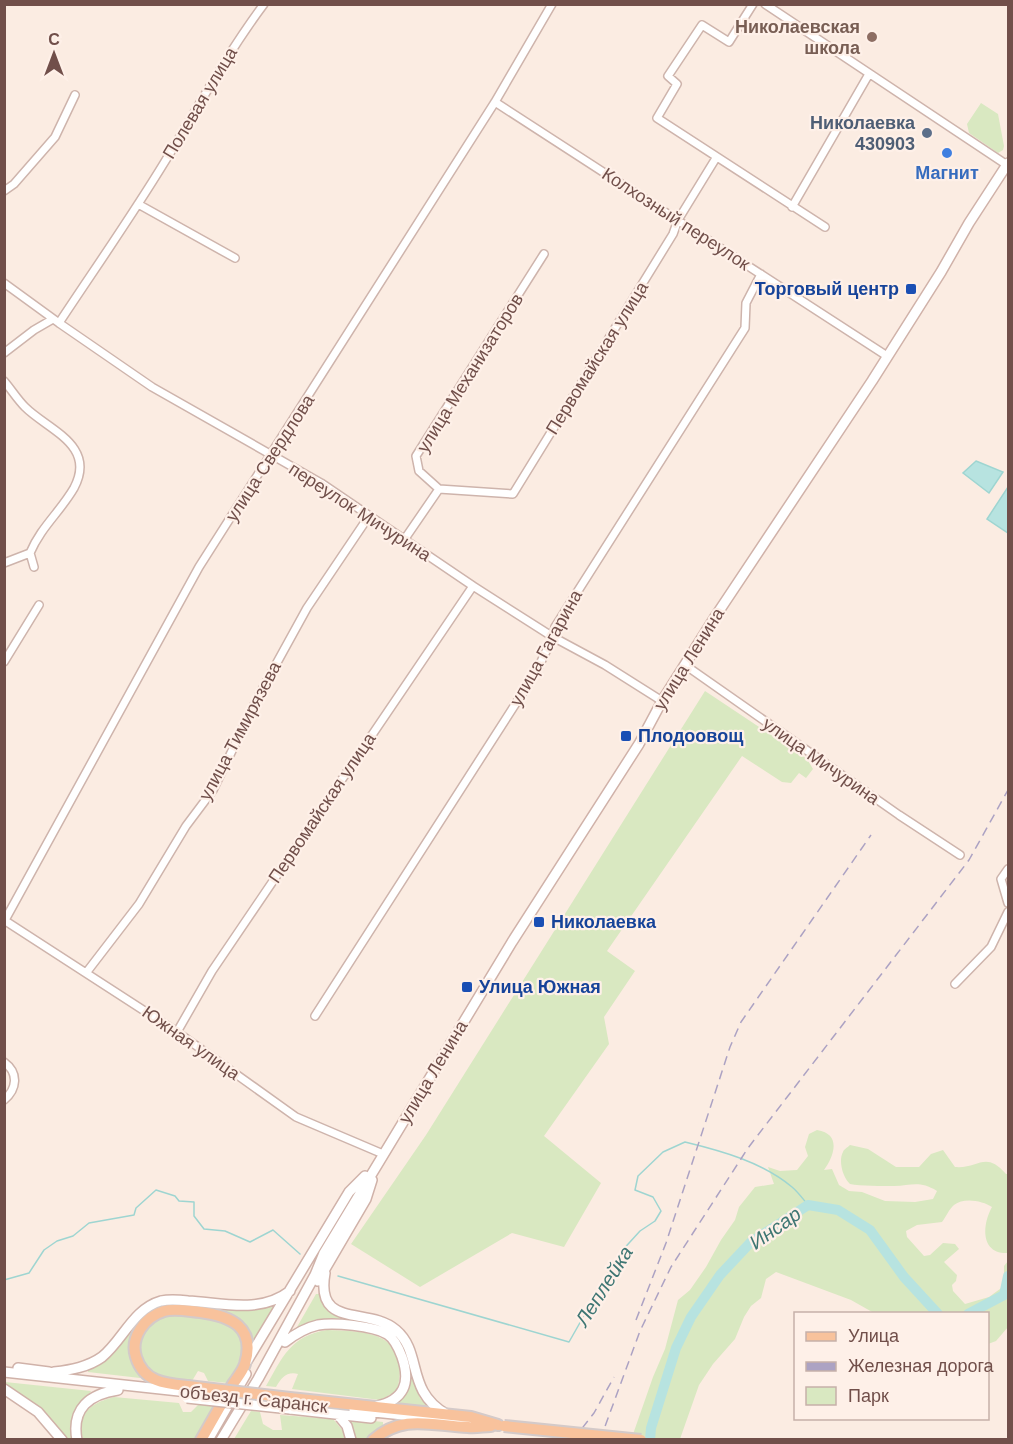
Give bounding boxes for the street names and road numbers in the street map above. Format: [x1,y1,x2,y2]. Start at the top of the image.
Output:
street label: Полевая улица [159,43,242,162]
street label: Колхозный переулок [598,164,754,274]
street label: Первомайская улица [542,277,653,438]
street label: улица Механизаторов [413,290,527,456]
street label: улица Свердлова [222,390,319,525]
street label: переулок Мичурина [285,459,435,566]
street label: улица Гагарина [506,586,587,709]
street label: улица Ленина [650,604,729,714]
street label: улица Тимирязева [195,657,285,804]
street label: улица Мичурина [759,713,884,809]
street label: Первомайская улица [264,729,380,887]
street label: Южная улица [138,1002,244,1085]
street label: улица Ленина [394,1016,472,1127]
street label: объезд г. Саранск [179,1381,329,1417]

